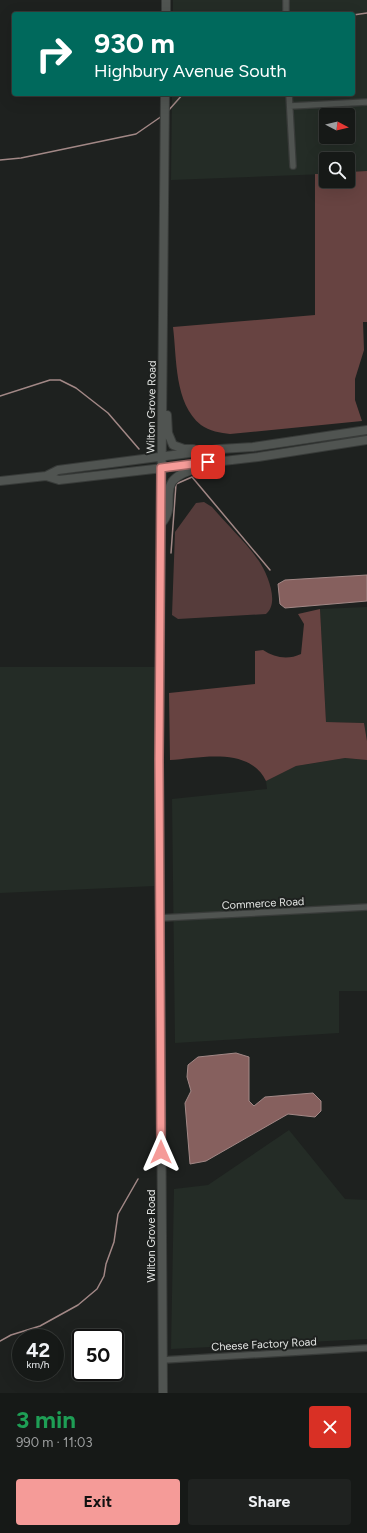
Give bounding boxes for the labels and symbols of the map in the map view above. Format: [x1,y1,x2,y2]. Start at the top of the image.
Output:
north arrow [319,108,355,144]
street label: Wilton Grove Road [144,360,159,454]
pin [191,445,225,479]
street label: Commerce Road [221,895,305,912]
position arrow [140,1131,182,1173]
street label: Wilton Grove Road [145,1190,158,1282]
speed limit sign: 50 [72,1329,124,1381]
street label: Cheese Factory Road [211,1335,317,1354]

